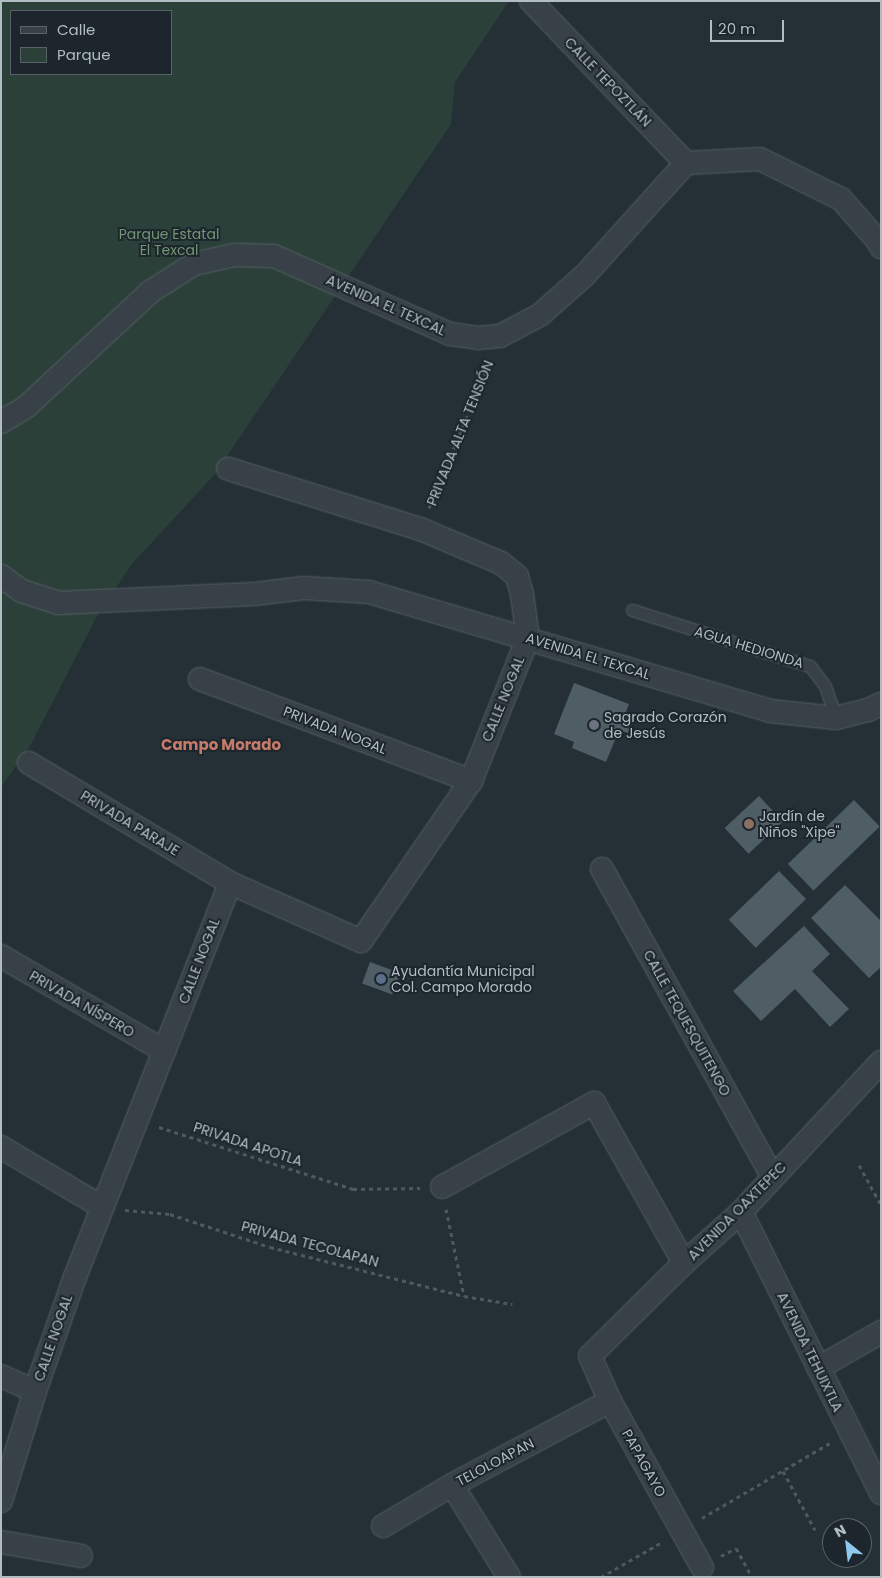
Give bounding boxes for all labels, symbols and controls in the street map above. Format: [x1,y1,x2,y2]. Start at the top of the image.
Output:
legend [10,10,172,75]
scale bar [712,10,786,42]
text: 20 m [718,18,756,39]
text: Calle [57,19,95,40]
street label: CALLE TEPOZTLÁN [561,34,655,130]
text: Parque [57,44,110,65]
park label: Parque Estatal El Texcal [119,226,219,258]
street label: AVENIDA EL TEXCAL [324,271,448,339]
street label: PRIVADA ALTA TENSIÓN [423,358,497,508]
street label: AGUA HEDIONDA [692,622,806,672]
street label: AVENIDA EL TEXCAL [524,629,652,683]
street label: CALLE NOGAL [478,654,528,744]
street label: PRIVADA NOGAL [281,703,389,757]
place label: Sagrado Corazón de Jesús [604,709,727,742]
marker: Sagrado Corazón de Jesús [588,719,600,731]
district label: Campo Morado [161,736,281,754]
street label: PRIVADA PARAJE [78,787,182,859]
place label: Jardín de Niños "Xipe" [759,808,840,840]
marker: Jardín de Niños "Xipe" [743,818,755,830]
street label: CALLE NOGAL [175,916,223,1006]
street label: CALLE TEQUESQUITENGO [640,947,734,1099]
place label: Ayudantía Municipal Col. Campo Morado [391,963,535,996]
street label: PRIVADA NÍSPERO [27,967,137,1041]
marker: Ayudantía Municipal Col. Campo Morado [375,973,387,985]
street label: PRIVADA APOTLA [191,1118,305,1170]
street label: AVENIDA OAXTEPEC [684,1158,790,1264]
street label: PRIVADA TECOLAPAN [240,1218,380,1270]
street label: AVENIDA TEHUIXTLA [774,1289,846,1415]
street label: CALLE NOGAL [30,1292,76,1384]
street label: PAPAGAYO [619,1426,669,1500]
street label: TELOLOAPAN [453,1434,537,1490]
north arrow [822,1518,872,1568]
text: N [831,1519,850,1542]

